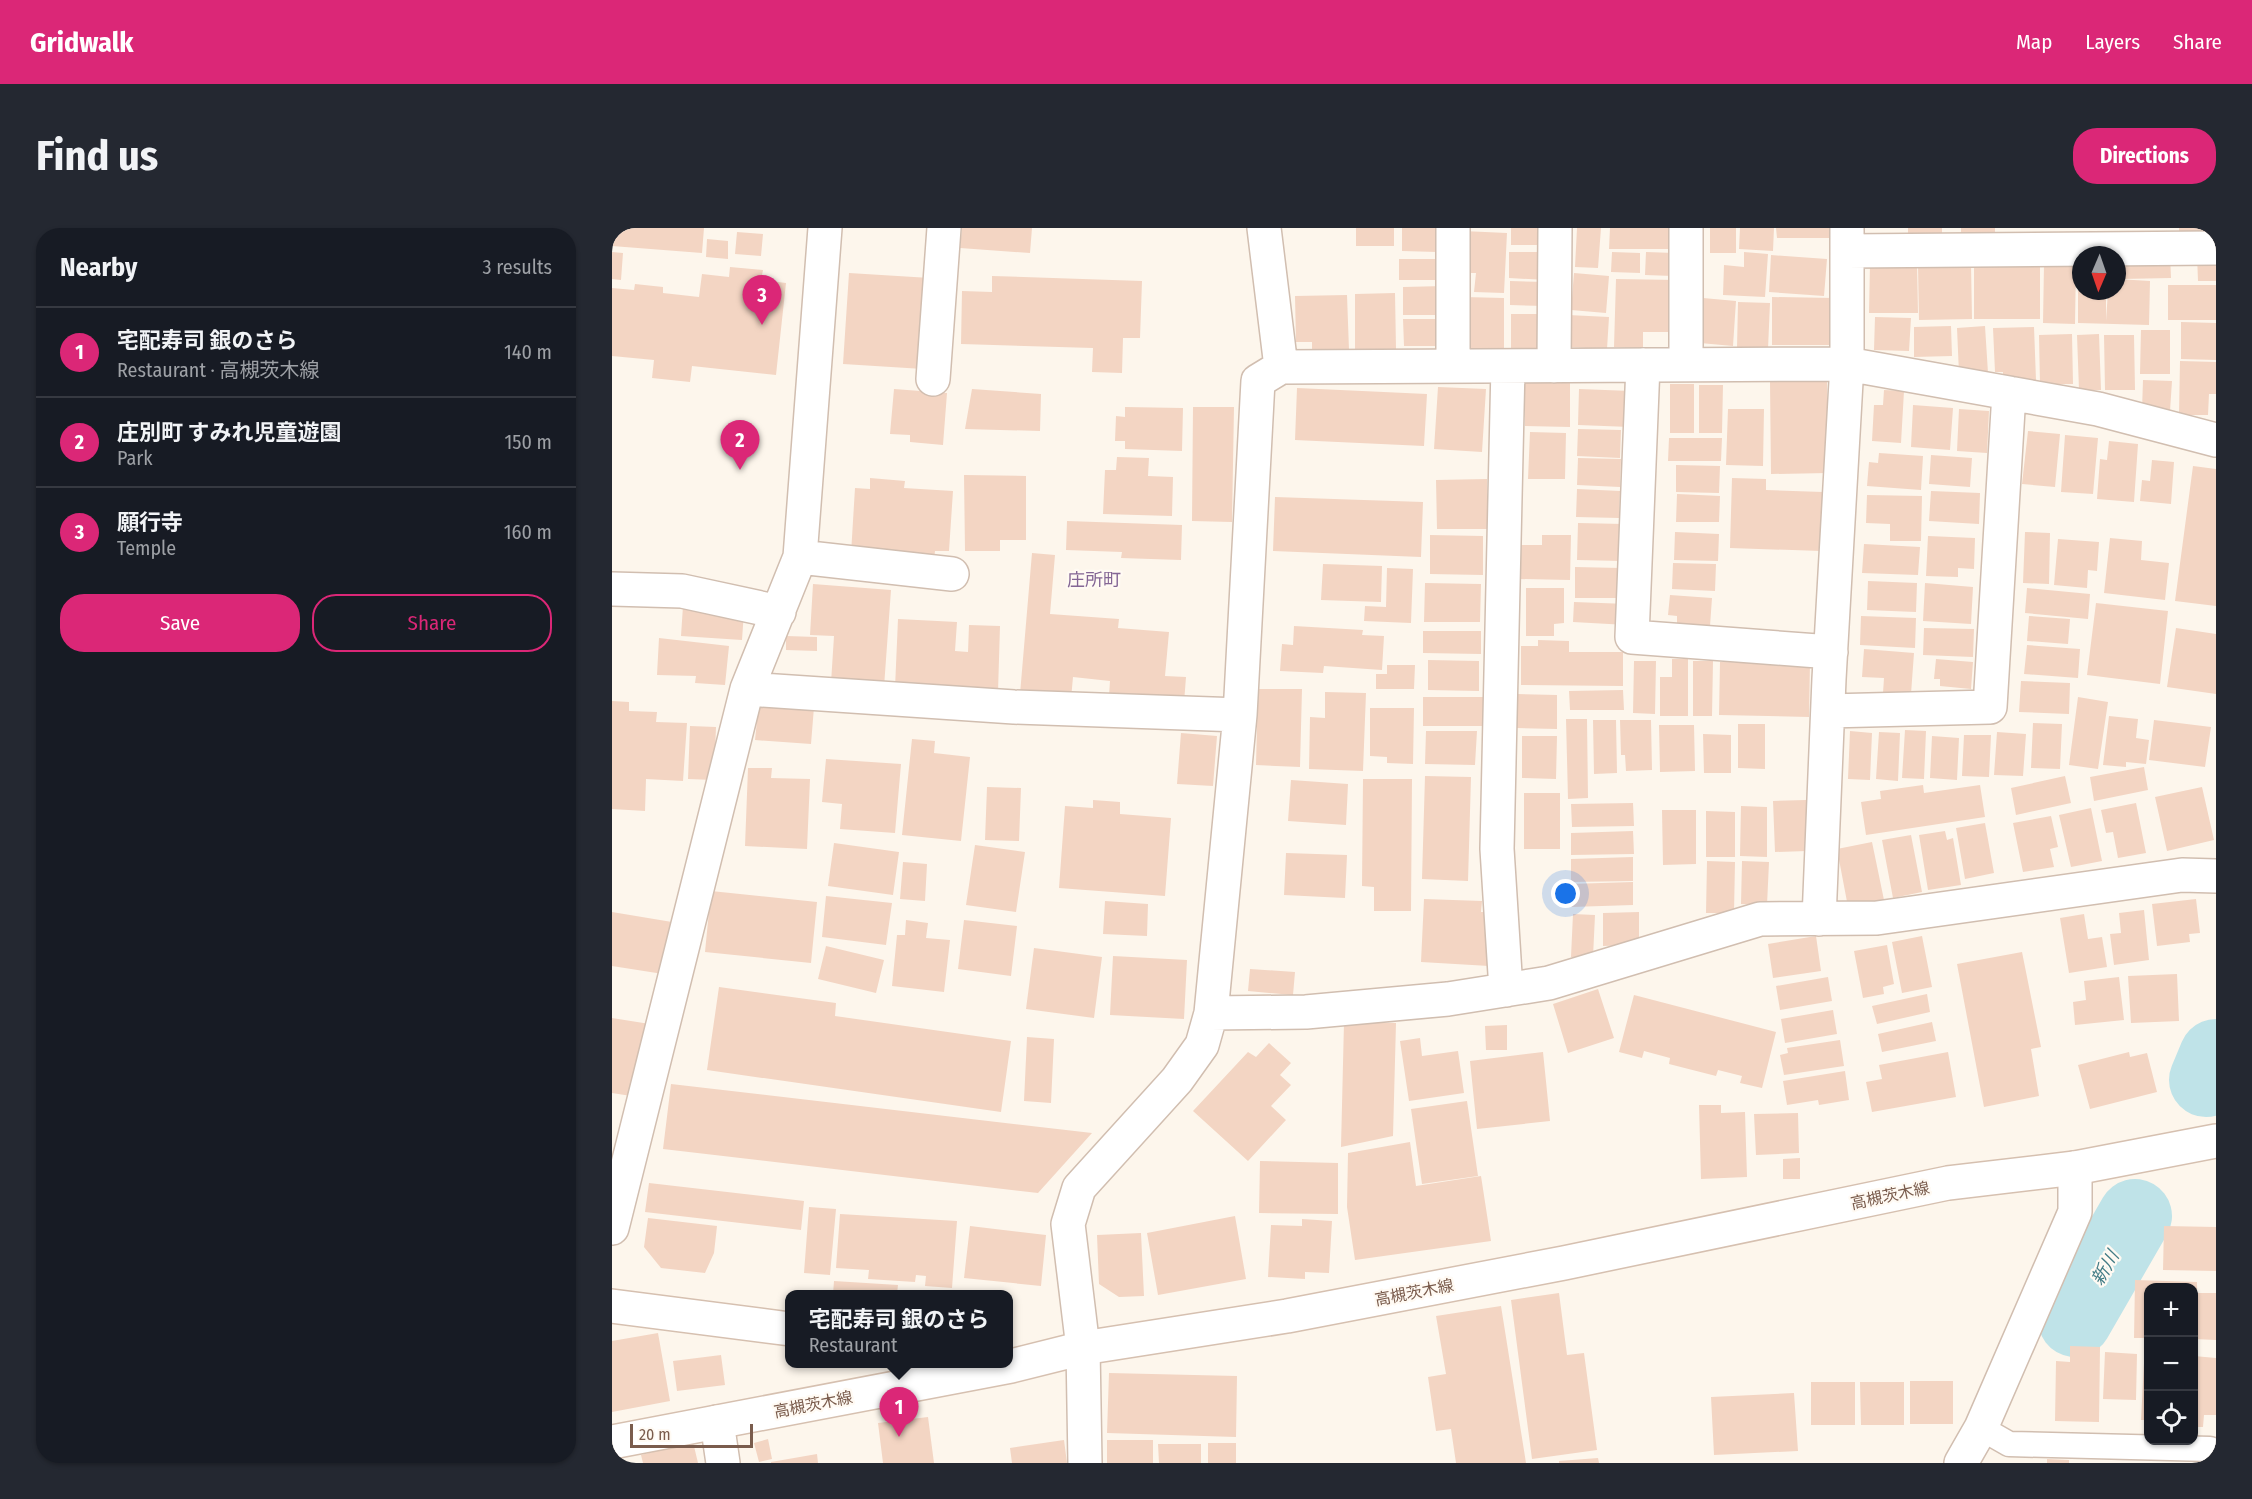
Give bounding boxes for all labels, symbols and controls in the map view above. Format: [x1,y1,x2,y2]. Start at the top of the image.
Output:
text: Gridwalk [30,26,134,59]
text: Map [2016,29,2052,55]
text: Layers [2085,29,2140,55]
text: Share [2173,29,2222,55]
button: Directions [2073,128,2216,184]
text: Find us [36,131,158,181]
north arrow [2072,246,2126,300]
text: Nearby [60,252,137,283]
text: 3 results [483,255,552,279]
pin: 3 [742,276,782,325]
text: 宅配寿司 銀のさら [117,327,298,354]
text: 1 [75,340,84,364]
text: 140 m [504,340,552,364]
text: Restaurant · 高槻茨木線 [117,358,320,382]
text: 庄別町 すみれ児童遊園 [117,419,342,446]
pin: 2 [720,420,760,470]
text: 2 [75,430,84,454]
text: 150 m [505,430,552,454]
text: Park [117,446,153,470]
text: 願行寺 [117,509,183,536]
text: 3 [75,520,84,544]
text: 160 m [504,520,552,544]
text: Temple [117,536,176,560]
district label: 庄所町 [1067,569,1121,591]
button: Save [60,594,300,652]
button: Share [312,594,552,652]
your location [1551,879,1580,908]
street label: 高槻茨木線 [1849,1178,1931,1213]
water label: 新川 [2086,1245,2125,1289]
street label: 高槻茨木線 [1373,1276,1455,1309]
map controls [2144,1283,2198,1445]
button: + [2144,1283,2198,1337]
popup [785,1290,1013,1368]
text: 宅配寿司 銀のさら [809,1306,989,1333]
text: Restaurant [809,1333,898,1357]
button: − [2144,1337,2198,1391]
street label: 高槻茨木線 [772,1388,854,1421]
pin: 1 [880,1388,918,1437]
button: locate [2144,1391,2198,1445]
scale bar [630,1421,753,1448]
text: 20 m [639,1425,670,1444]

